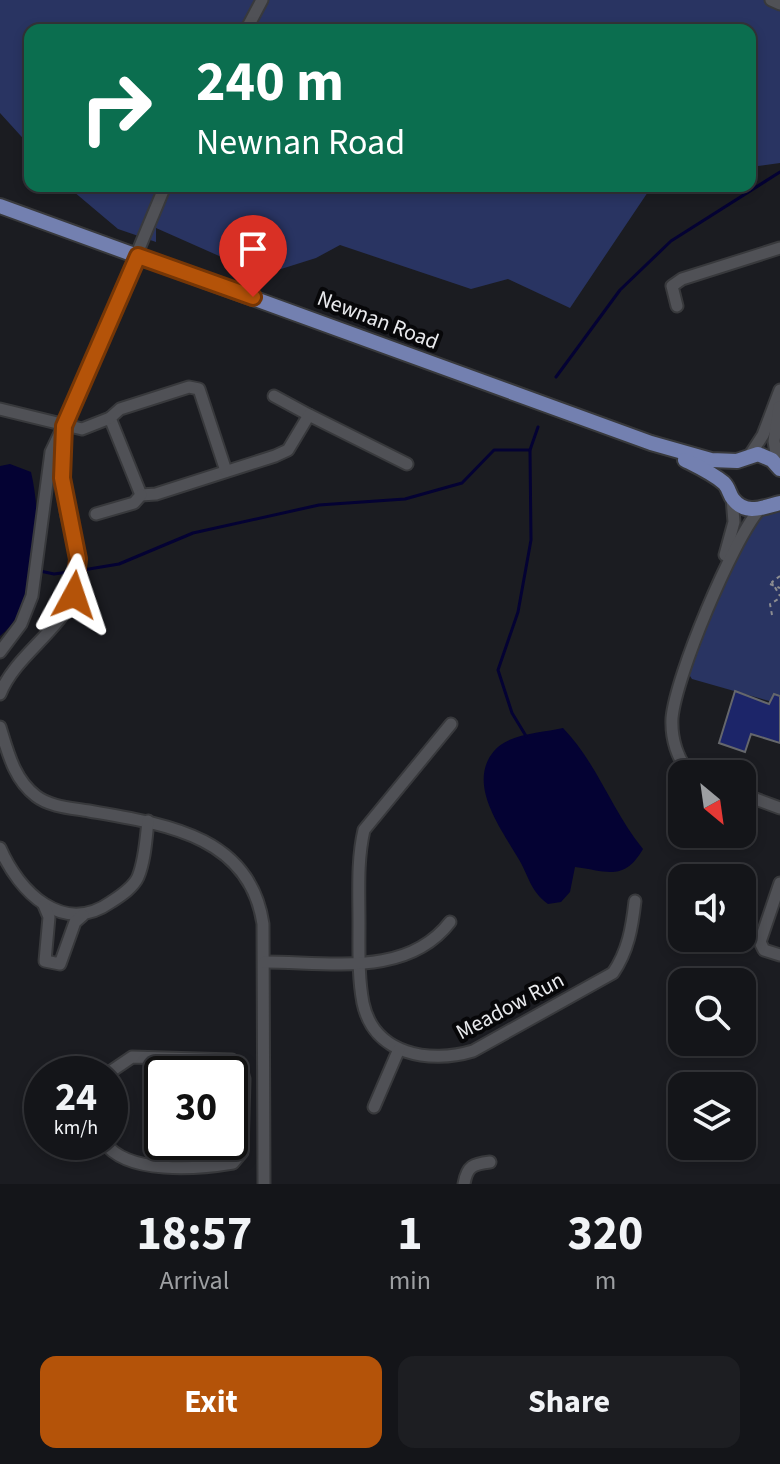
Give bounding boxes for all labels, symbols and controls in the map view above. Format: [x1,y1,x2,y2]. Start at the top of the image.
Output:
text: 240 m [196,43,344,122]
icon: right [64,56,168,160]
text: Newnan Road [196,117,405,168]
pin [219,215,287,297]
icon: arrive [231,227,275,271]
street label: Newnan Road [313,282,443,358]
position arrow [32,553,116,637]
north arrow [668,760,756,848]
map controls [668,760,756,1160]
button: sound [668,864,756,952]
street label: Meadow Run [450,964,570,1048]
button: search [668,968,756,1056]
speed limit sign: 30 [144,1056,248,1160]
text: 24 [55,1069,97,1126]
button: layers [668,1072,756,1160]
text: km/h [54,1114,98,1142]
text: 18:57 [136,1200,252,1268]
text: 1 [397,1200,423,1268]
text: 320 [567,1200,643,1268]
text: Arrival [159,1262,229,1299]
text: min [389,1262,431,1299]
text: m [595,1262,616,1299]
button: Exit [40,1356,382,1448]
button: Share [398,1356,740,1448]

